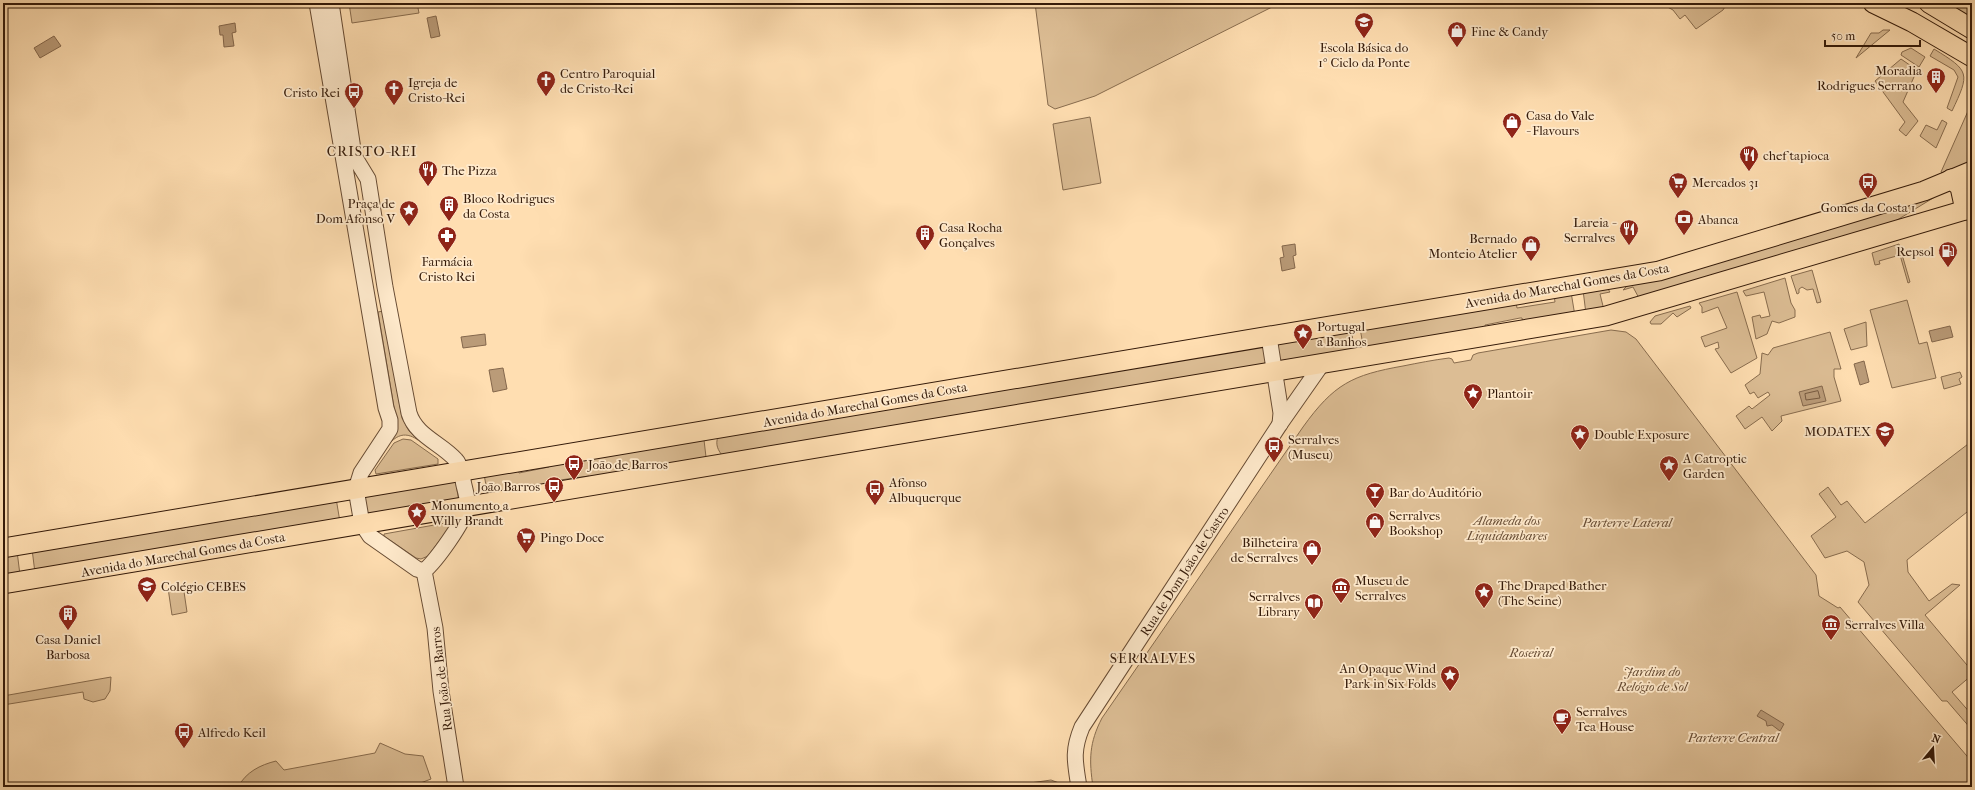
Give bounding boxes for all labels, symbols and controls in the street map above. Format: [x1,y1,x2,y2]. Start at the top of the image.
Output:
school or university icon: Escola Básica do 1º Ciclo da Ponte [1353,11,1375,39]
shop icon: Fine & Candy [1446,20,1468,48]
scale bar [1825,22,1920,48]
place label: Fine & Candy [1471,24,1549,39]
text: 50 m [1831,29,1855,43]
place label: Escola Básica do 1º Ciclo da Ponte [1318,40,1410,70]
place label: Moradia Rodrigues Serrano [1817,63,1923,93]
place label: Centro Paroquial de Cristo-Rei [560,66,656,96]
building icon: Moradia Rodrigues Serrano [1925,66,1947,94]
church icon: Centro Paroquial de Cristo-Rei [535,69,557,97]
place label: Igreja de Cristo-Rei [408,75,465,105]
church icon: Igreja de Cristo-Rei [383,78,405,106]
bus stop icon: Cristo Rei [343,81,365,109]
place label: Cristo Rei [284,85,340,100]
place label: Casa do Vale - Flavours [1526,108,1595,138]
shop icon: Casa do Vale - Flavours [1501,111,1523,139]
district label: CRISTO-REI [327,143,417,160]
restaurant icon: chef tapioca [1738,144,1760,172]
place label: chef tapioca [1763,148,1830,163]
restaurant icon: The Pizza [417,159,439,187]
place label: The Pizza [442,163,498,178]
supermarket icon: Mercados 31 [1667,171,1689,199]
bus stop icon: Gomes da Costa 1 [1857,171,1879,199]
place label: Mercados 31 [1692,175,1759,190]
place label: Bloco Rodrigues da Costa [463,191,555,221]
building icon: Bloco Rodrigues da Costa [438,194,460,222]
place label: Praça de Dom Afonso V [316,196,396,226]
place icon: Praça de Dom Afonso V [398,199,420,227]
place label: Gomes da Costa 1 [1821,200,1915,215]
bank icon: Abanca [1673,208,1695,236]
place label: Abanca [1697,212,1739,227]
place label: Lareia - Serralves [1564,215,1617,245]
restaurant icon: Lareia - Serralves [1618,218,1640,246]
place label: Casa Rocha Gonçalves [939,220,1003,251]
building icon: Casa Rocha Gonçalves [914,223,936,251]
pharmacy icon: Farmácia Cristo Rei [436,225,458,253]
place label: Bernado Monteio Atelier [1428,231,1517,261]
shop icon: Bernado Monteio Atelier [1520,234,1542,262]
fuel station icon: Repsol [1937,240,1959,268]
place label: Repsol [1896,244,1934,259]
place label: Farmácia Cristo Rei [419,254,475,284]
street label: Avenida do Marechal Gomes da Costa [1463,260,1671,311]
place label: Portugal a Banhos [1317,319,1367,349]
place icon: Portugal a Banhos [1292,322,1314,350]
street label: Avenida do Marechal Gomes da Costa [761,379,969,430]
place icon: Plantoir [1462,382,1484,410]
place label: Plantoir [1487,386,1533,401]
school or university icon: MODATEX [1874,420,1896,448]
place icon: Double Exposure [1569,423,1591,451]
place label: MODATEX [1805,424,1871,439]
place label: Double Exposure [1594,427,1690,442]
place label: Serralves (Museu) [1288,432,1339,462]
bus stop icon: Serralves (Museu) [1263,435,1285,463]
place label: A Catroptic Garden [1682,451,1747,481]
bus stop icon: João de Barros [563,453,585,481]
place icon: A Catroptic Garden [1658,454,1680,482]
place label: João de Barros [587,457,668,472]
bus stop icon: João Barros [543,475,565,503]
place label: Afonso Albuquerque [888,475,962,505]
bus stop icon: Afonso Albuquerque [864,478,886,506]
place label: João Barros [476,479,540,494]
bar icon: Bar do Auditório [1364,481,1386,509]
place label: Bar do Auditório [1389,485,1482,500]
place label: Monumento a Willy Brandt [430,498,510,528]
place icon: Monumento a Willy Brandt [406,501,428,529]
street label: Rua de Dom João de Castro [1137,504,1232,639]
place label: Serralves Bookshop [1389,508,1443,538]
shop icon: Serralves Bookshop [1364,511,1386,539]
park label: Alameda dos Liquidambares [1466,513,1548,543]
park label: Parterre Lateral [1581,515,1674,530]
supermarket icon: Pingo Doce [515,526,537,554]
street label: Avenida do Marechal Gomes da Costa [79,529,287,580]
place label: Pingo Doce [540,530,605,545]
place label: Bilheteira de Serralves [1231,535,1299,565]
shop icon: Bilheteira de Serralves [1301,538,1323,566]
place label: Museu de Serralves [1355,573,1410,603]
school or university icon: Colégio CEBES [136,575,158,603]
museum icon: Museu de Serralves [1330,576,1352,604]
place label: The Draped Bather (The Seine) [1498,578,1607,608]
place label: Colégio CEBES [161,579,246,594]
place icon: The Draped Bather (The Seine) [1473,581,1495,609]
place label: Serralves Library [1249,589,1301,619]
library icon: Serralves Library [1303,592,1325,620]
building icon: Casa Daniel Barbosa [57,603,79,631]
museum icon: Serralves Villa [1820,613,1842,641]
place label: Serralves Villa [1845,617,1925,632]
street label: Rua João de Barros [428,626,455,732]
place label: Casa Daniel Barbosa [35,632,101,662]
park label: Roseiral [1508,645,1555,660]
district label: SERRALVES [1110,650,1196,667]
place label: An Opaque Wind Park in Six Folds [1338,661,1437,691]
place icon: An Opaque Wind Park in Six Folds [1439,664,1461,692]
park label: Jardim do Relógio de Sol [1616,664,1689,694]
place label: Serralves Tea House [1576,704,1635,734]
cafe icon: Serralves Tea House [1551,707,1573,735]
bus stop icon: Alfredo Keil [173,721,195,749]
place label: Alfredo Keil [197,725,266,740]
north arrow [1913,728,1953,768]
park label: Parterre Central [1687,730,1780,745]
text: N [1930,731,1943,747]

